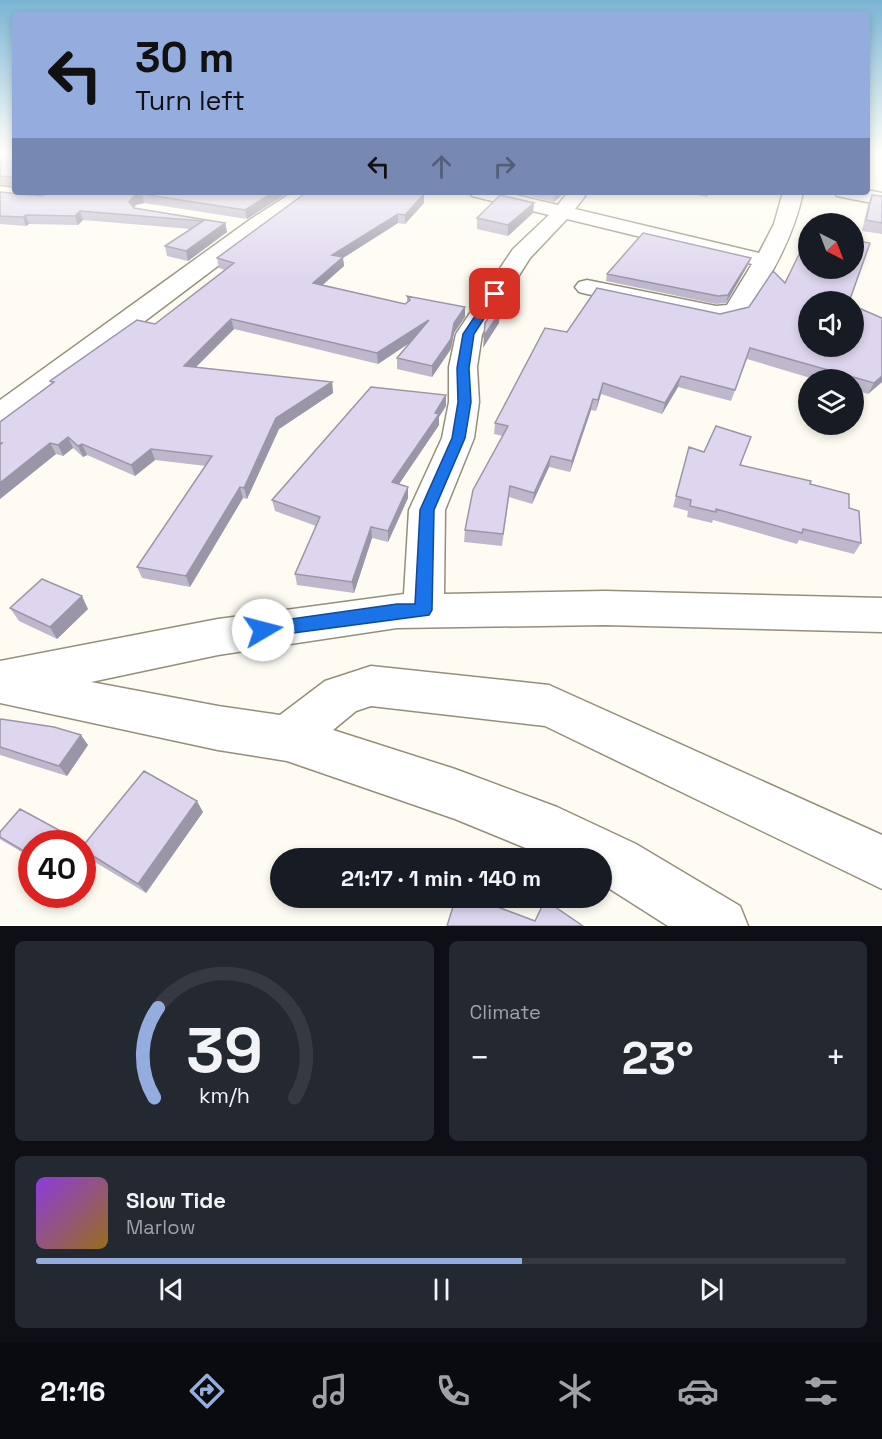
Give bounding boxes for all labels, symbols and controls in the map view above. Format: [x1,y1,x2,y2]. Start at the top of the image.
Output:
text: 30 m [135,31,234,84]
icon: left [36,36,114,114]
text: Turn left [135,83,245,118]
icon: left [362,150,395,183]
icon: ahead [425,150,458,183]
icon: right [488,150,521,183]
north arrow [798,213,864,279]
map controls [798,213,864,435]
pin [469,268,520,319]
icon: arrive [478,277,511,310]
button: sound [798,291,864,357]
button: layers [798,369,864,435]
position arrow [231,598,295,662]
speed limit sign: 40 [18,830,96,908]
text: 21:17 · 1 min · 140 m [341,864,541,892]
text: Climate [470,999,541,1025]
text: 39 [186,1011,262,1090]
text: 23° [622,1030,694,1087]
text: − [470,1037,490,1079]
text: + [826,1037,846,1079]
text: km/h [199,1082,250,1109]
text: Slow Tide [126,1186,226,1214]
text: Marlow [126,1214,195,1240]
icon: previous [155,1273,188,1306]
icon: pause [425,1273,458,1306]
icon: next [695,1273,728,1306]
icon: directions [186,1370,228,1412]
icon: music [309,1370,351,1412]
icon: phone [432,1370,474,1412]
icon: climate [554,1370,596,1412]
icon: car [677,1370,719,1412]
icon: filters [800,1370,842,1412]
text: 21:16 [40,1374,106,1409]

